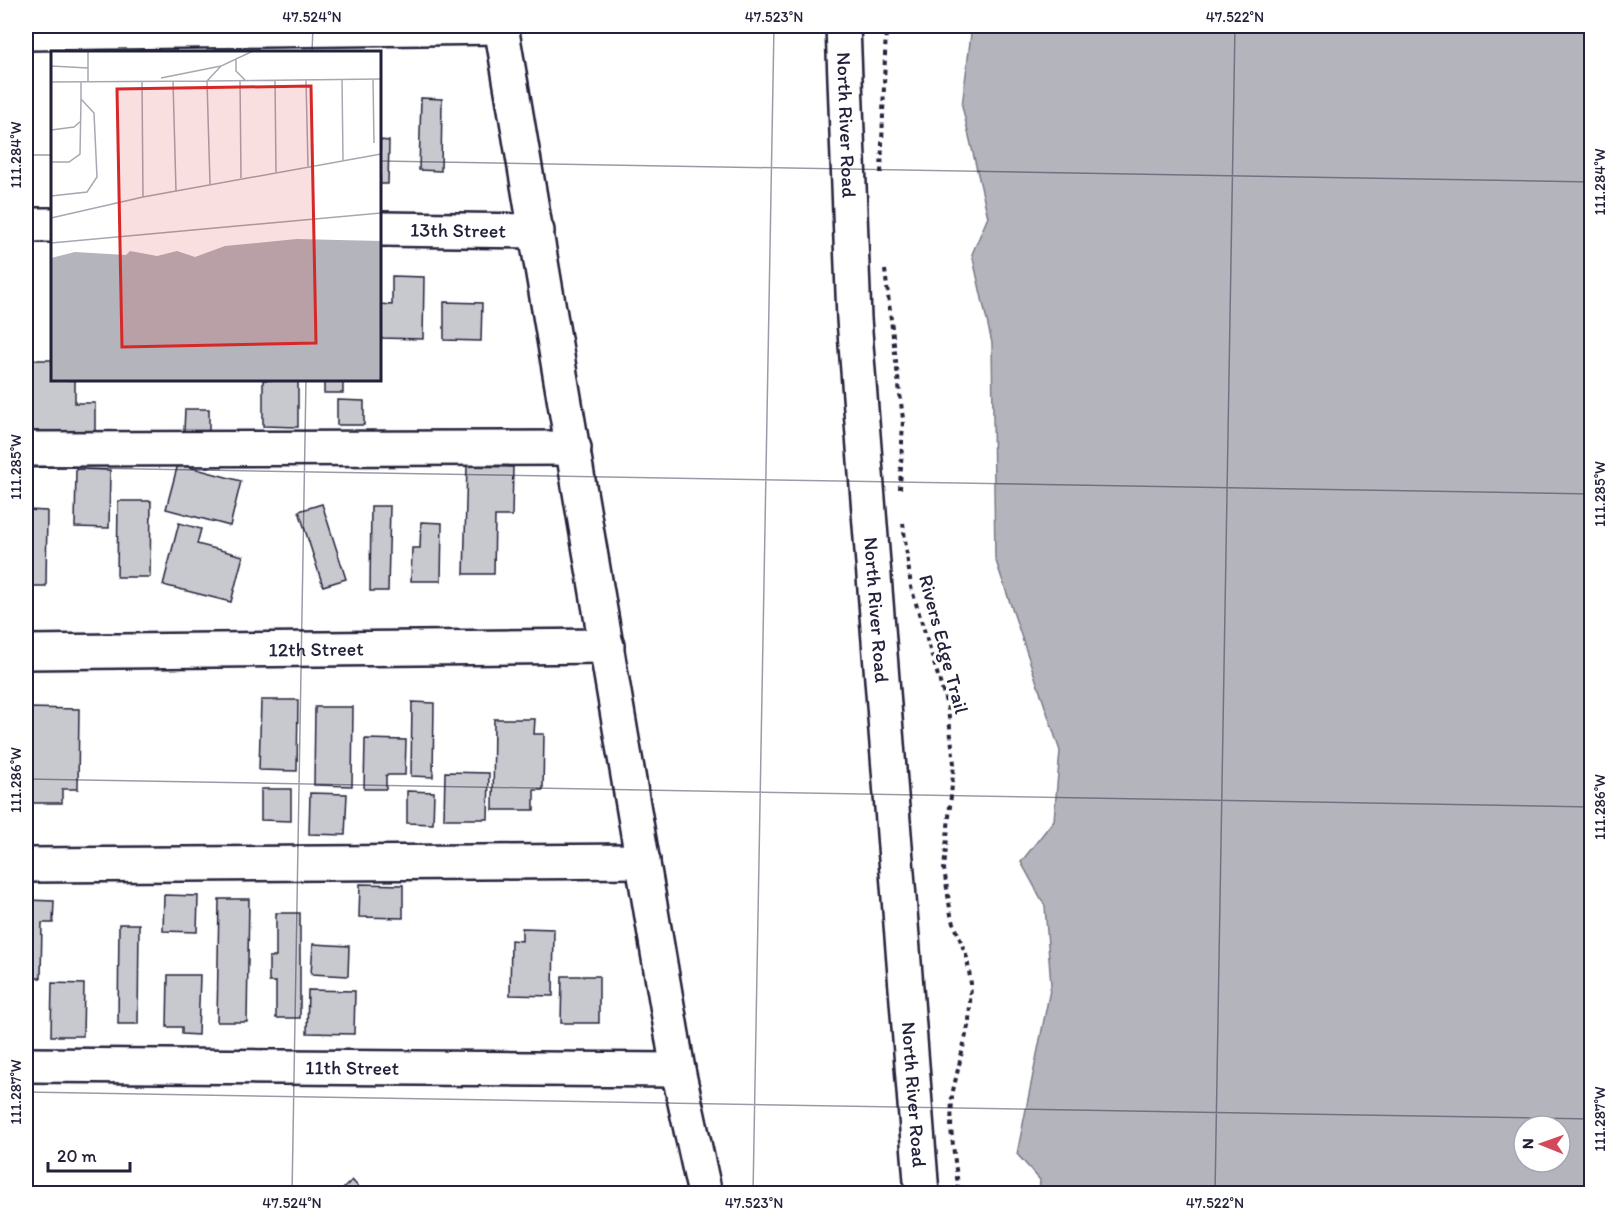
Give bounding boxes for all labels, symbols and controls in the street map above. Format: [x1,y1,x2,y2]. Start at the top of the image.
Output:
text: 47.524°N [282,8,342,26]
text: 47.523°N [745,8,803,26]
text: 47.522°N [1206,8,1264,26]
inset map [51,51,381,381]
street label: North River Road [832,51,861,199]
text: 111.284°W [7,121,25,188]
text: 111.284°W [1591,148,1609,215]
street label: 13th Street [410,217,507,243]
text: 111.285°W [7,434,25,500]
text: 111.285°W [1591,461,1609,527]
street label: North River Road [859,536,894,684]
street label: Rivers Edge Trail [914,572,974,717]
street label: 12th Street [268,637,364,661]
text: 111.286°W [7,747,25,813]
text: 111.286°W [1591,774,1609,840]
street label: North River Road [897,1021,932,1168]
street label: 11th Street [305,1055,400,1080]
text: 111.287°W [7,1059,25,1125]
text: 111.287°W [1591,1086,1609,1152]
north arrow [1512,1114,1572,1174]
scale bar [48,1135,130,1173]
text: N [1518,1138,1537,1149]
text: 20 m [57,1145,97,1167]
text: 47.524°N [262,1194,322,1212]
text: 47.523°N [725,1194,783,1212]
text: 47.522°N [1186,1194,1244,1212]

